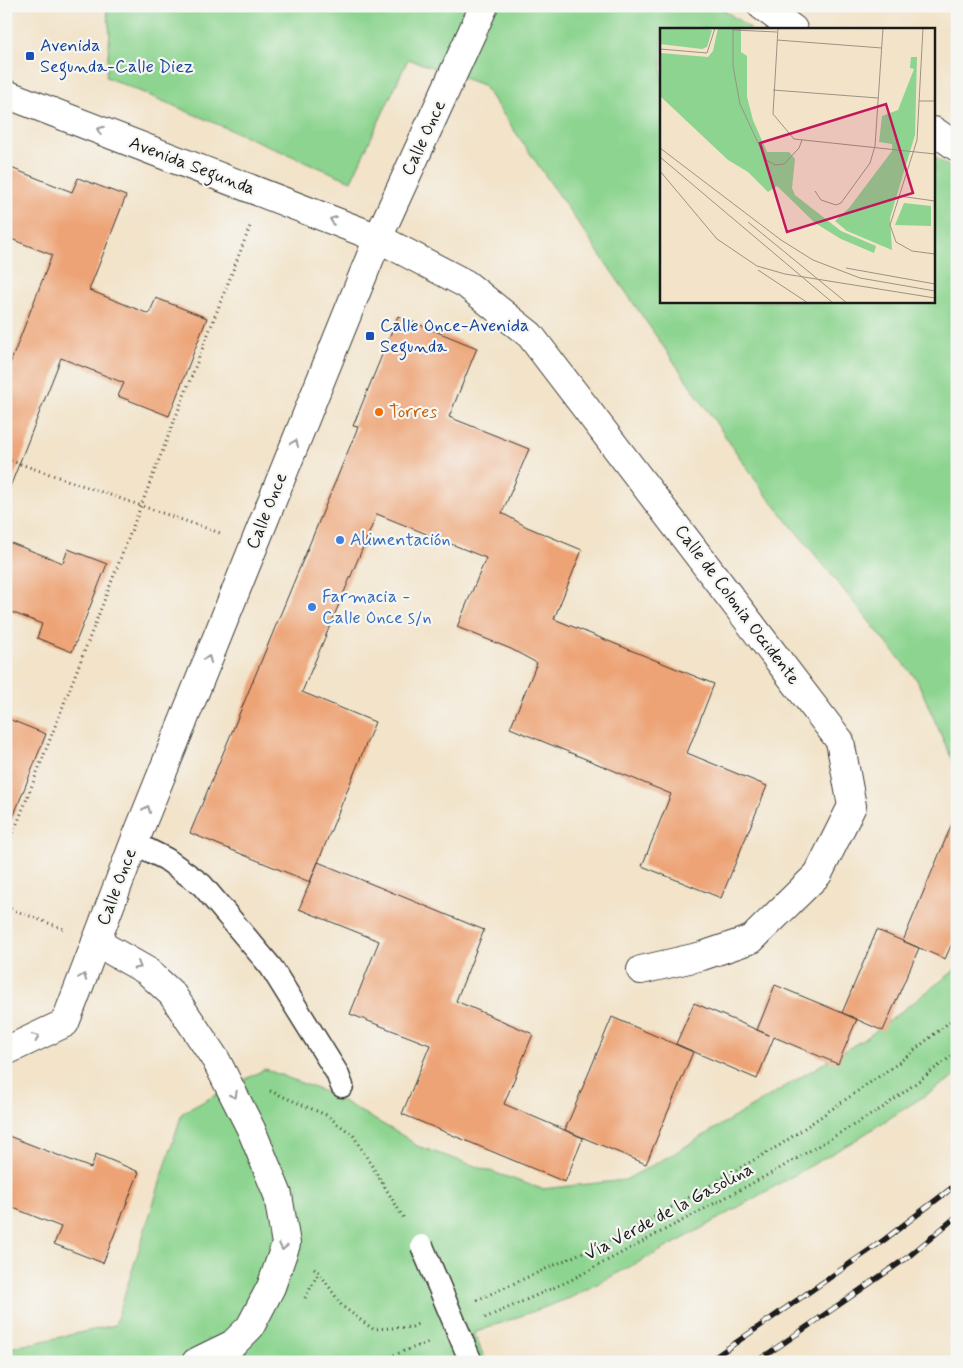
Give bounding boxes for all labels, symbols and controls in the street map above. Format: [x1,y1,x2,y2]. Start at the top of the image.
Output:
inset map [660,28,936,302]
place label: Avenida Segunda-Calle Diez [40,34,194,81]
marker: Avenida Segunda-Calle Diez [24,50,36,62]
street label: Calle Once [396,96,452,180]
one-way arrow [96,126,104,136]
street label: Avenida Segunda [125,131,258,203]
one-way arrow [329,216,338,226]
place label: Calle Once-Avenida Segunda [380,314,529,361]
marker: Calle Once-Avenida Segunda [364,330,376,342]
place label: Torres [389,400,437,424]
marker: Torres [373,406,385,418]
one-way arrow [289,439,299,448]
street label: Calle Once [241,469,293,553]
street label: Calle de Colonia Occidente [669,520,805,690]
place label: Alimentación [350,528,451,552]
marker: Alimentación [334,534,346,546]
place label: Farmacia - Calle Once s/n [322,585,432,630]
marker: Farmacia - Calle Once s/n [306,601,318,613]
one-way arrow [202,655,212,663]
one-way arrow [141,805,151,814]
street label: Calle Once [91,845,143,929]
one-way arrow [133,960,142,970]
one-way arrow [77,973,87,982]
one-way arrow [31,1033,40,1043]
one-way arrow [228,1090,238,1099]
street label: Vía Verde de la Gasolina [580,1157,758,1267]
one-way arrow [279,1243,289,1252]

